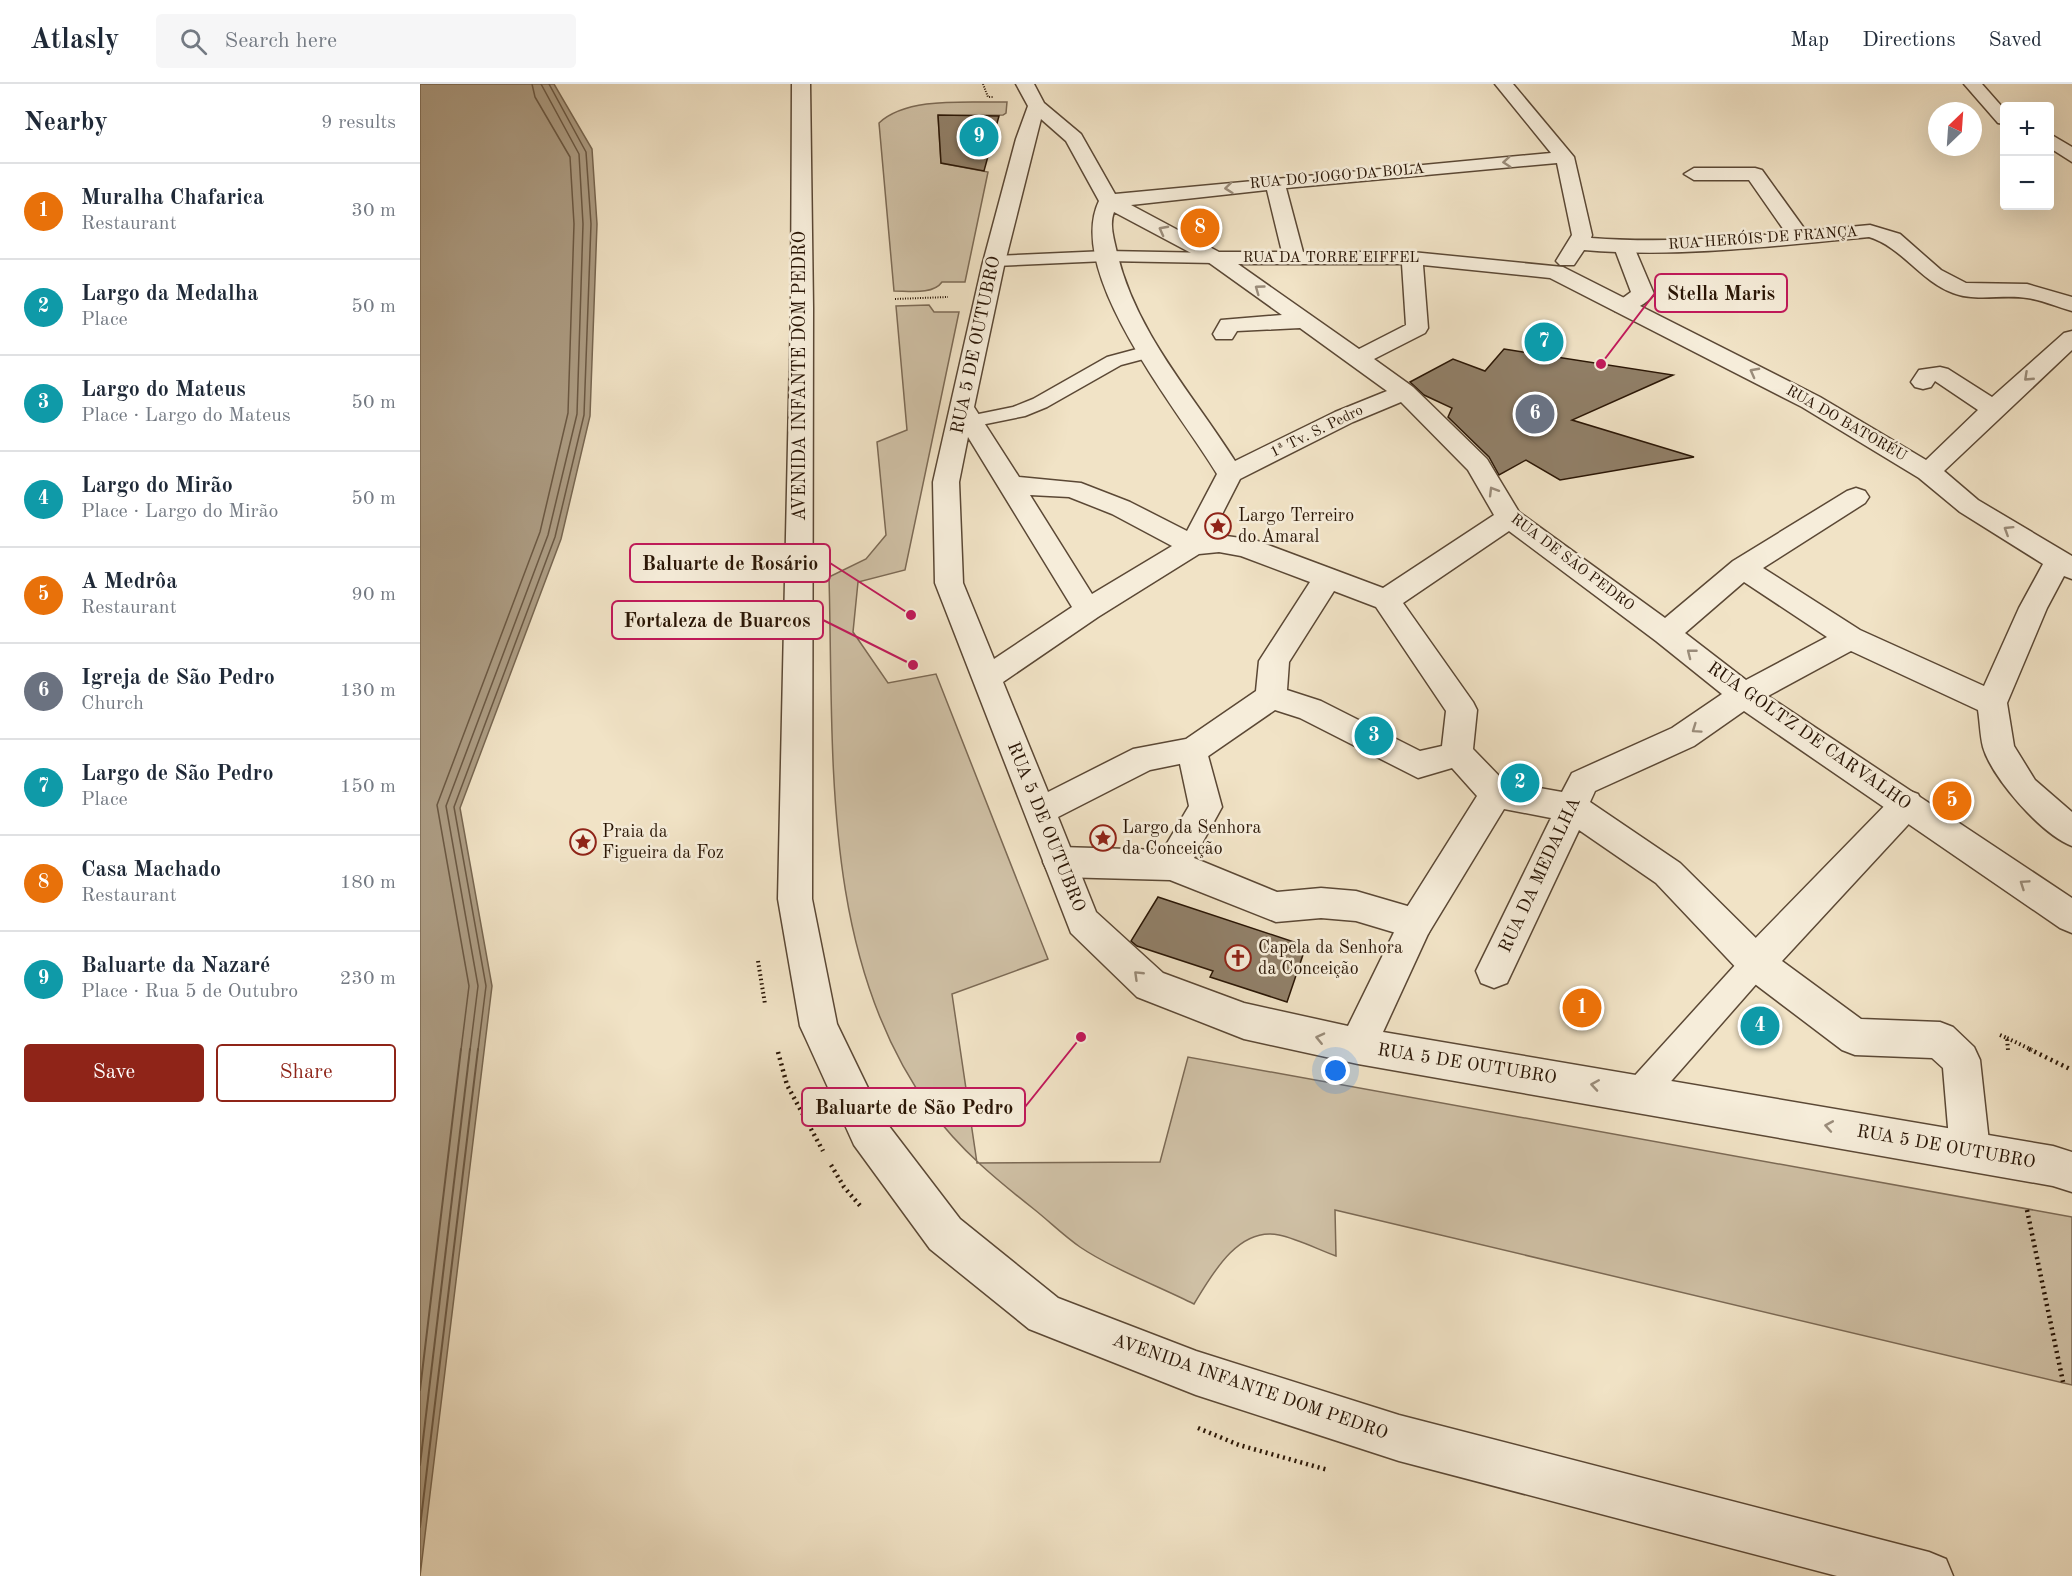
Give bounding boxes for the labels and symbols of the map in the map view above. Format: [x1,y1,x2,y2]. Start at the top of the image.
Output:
north arrow [1928,102,1982,156]
pin: 9 [960,115,998,160]
one-way arrow [1503,155,1512,168]
street label: RUA DO JOGO DA BOLA [1249,162,1426,192]
one-way arrow [1225,181,1234,193]
pin: 8 [1180,206,1220,250]
street label: RUA HERÓIS DE FRANÇA [1668,221,1859,253]
one-way arrow [1159,226,1170,237]
street label: AVENIDA INFANTE DOM PEDRO [791,231,809,521]
street label: RUA DA TORRE EIFFEL [1243,251,1419,266]
street label: RUA 5 DE OUTUBRO [948,254,1004,436]
callout: Stella Maris [1655,274,1787,312]
one-way arrow [1255,285,1266,296]
text: Stella Maris [1667,285,1775,305]
pin: 7 [1524,320,1564,364]
one-way arrow [1749,368,1760,379]
one-way arrow [2024,370,2035,381]
street label: RUA DO BATORÉU [1783,381,1911,465]
pin: 6 [1516,392,1554,436]
street label: 1ª Tv. S. Pedro [1268,403,1366,461]
one-way arrow [1489,487,1500,497]
place label: Largo Terreiro do Amaral [1238,507,1354,546]
street label: RUA DE SÃO PEDRO [1507,509,1638,614]
place icon: Largo Terreiro do Amaral [1203,511,1233,541]
one-way arrow [2004,526,2014,538]
callout: Baluarte de Rosário [630,544,830,582]
text: Baluarte de Rosário [642,555,818,575]
callout: Fortaleza de Buarcos [612,601,823,639]
text: Fortaleza de Buarcos [623,612,811,632]
one-way arrow [1687,650,1698,661]
street label: RUA GOLTZ DE CARVALHO [1704,659,1914,813]
pin: 3 [1354,714,1394,758]
one-way arrow [1692,721,1703,732]
street label: RUA 5 DE OUTUBRO [1004,740,1088,914]
pin: 2 [1500,760,1540,806]
pin: 5 [1932,778,1972,824]
street label: RUA DA MEDALHA [1496,794,1584,955]
place label: Largo da Senhora da Conceição [1122,819,1262,858]
place label: Praia da Figueira da Foz [602,823,724,862]
place icon: Largo da Senhora da Conceição [1088,823,1118,853]
place icon: Praia da Figueira da Foz [568,827,598,857]
one-way arrow [2020,880,2031,891]
place label: Capela da Senhora da Conceição [1258,939,1403,978]
church icon: Capela da Senhora da Conceição [1223,943,1253,973]
one-way arrow [1135,971,1146,982]
pin: 1 [1562,986,1602,1030]
pin: 4 [1740,1004,1780,1048]
one-way arrow [1316,1032,1326,1045]
street label: RUA 5 DE OUTUBRO [1376,1041,1558,1087]
your location [1321,1056,1350,1085]
one-way arrow [1591,1080,1600,1092]
callout: Baluarte de São Pedro [802,1088,1025,1126]
text: Baluarte de São Pedro [815,1099,1013,1119]
one-way arrow [1824,1120,1834,1133]
street label: RUA 5 DE OUTUBRO [1855,1122,2037,1172]
street label: AVENIDA INFANTE DOM PEDRO [1110,1331,1390,1443]

